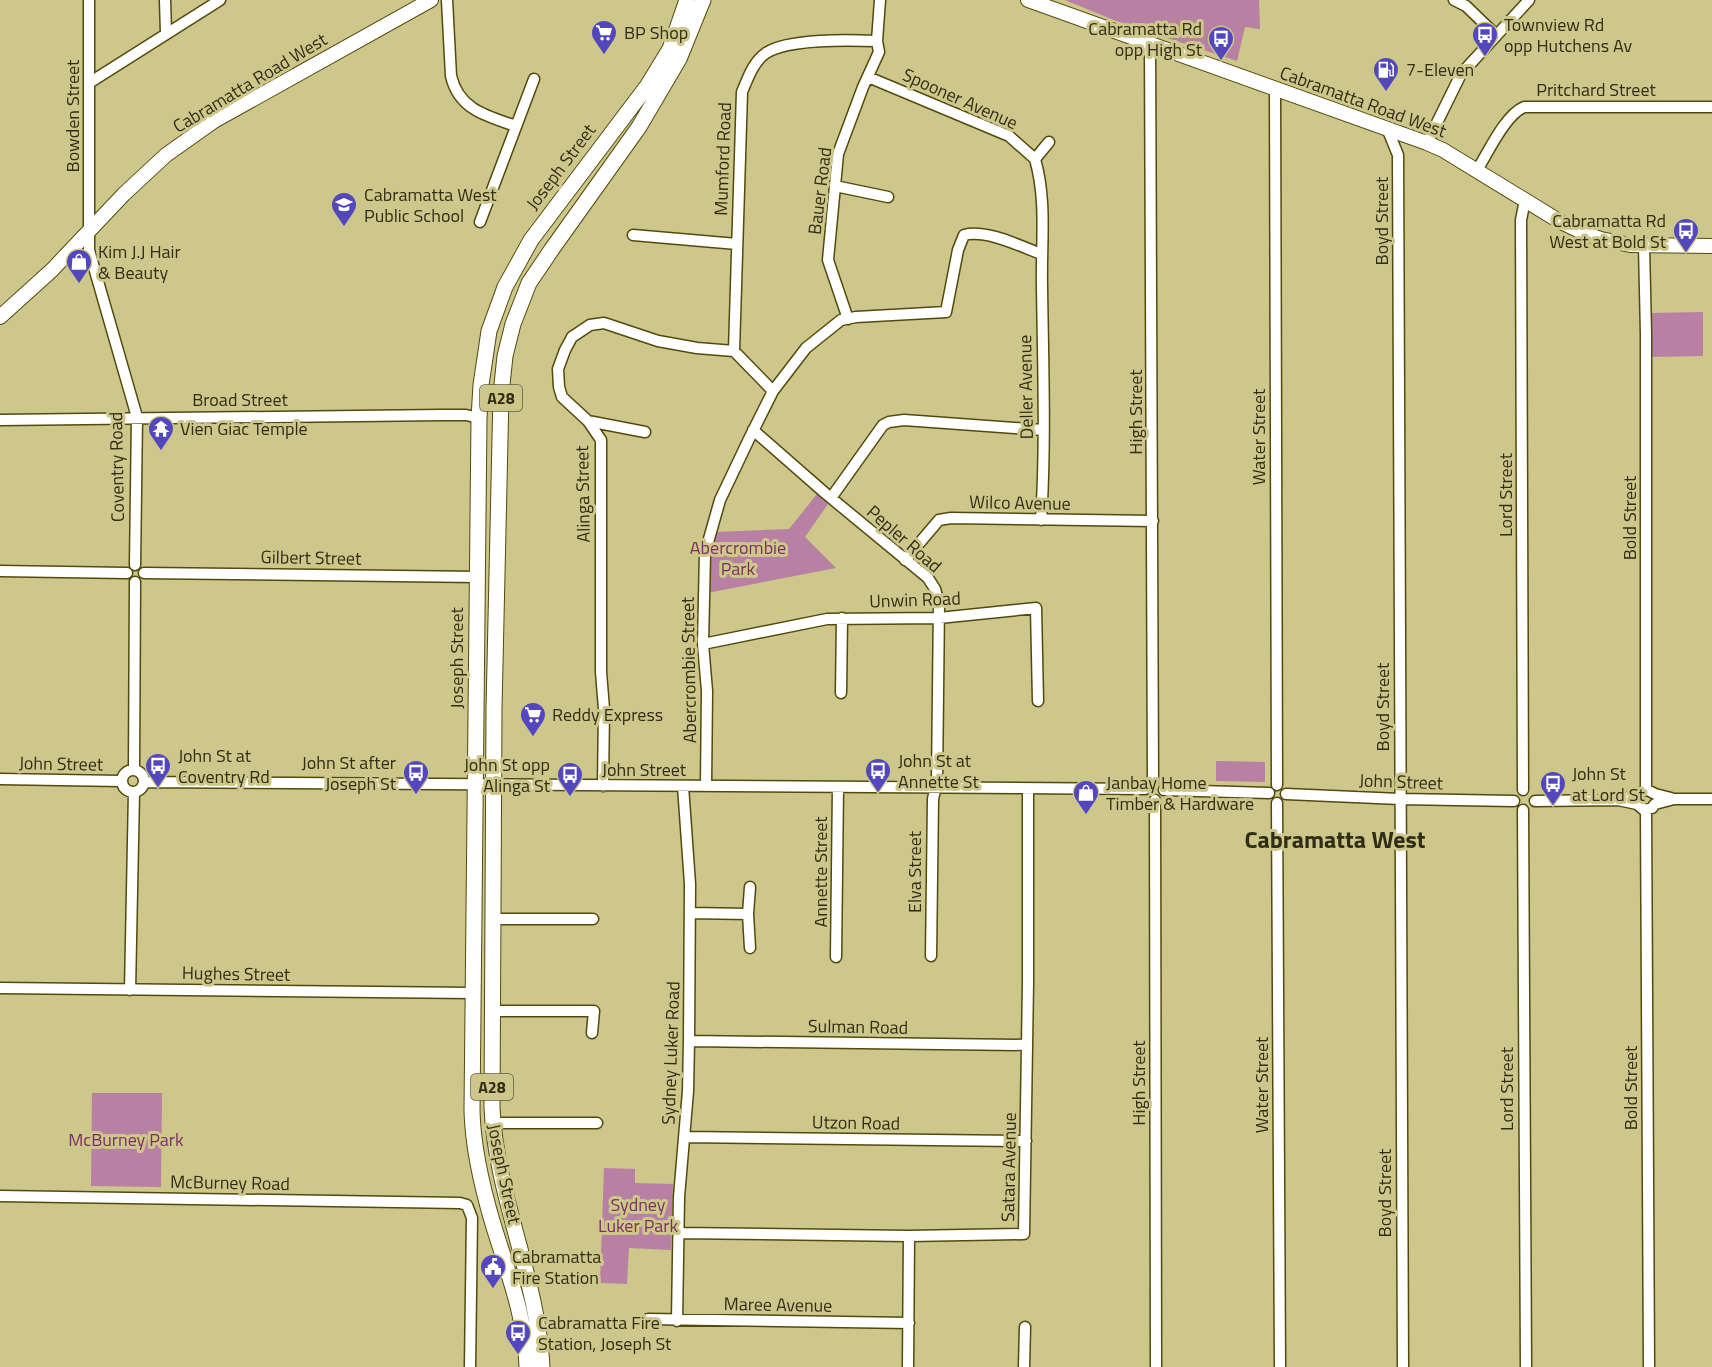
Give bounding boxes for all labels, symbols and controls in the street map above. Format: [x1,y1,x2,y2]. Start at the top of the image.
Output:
place label: Townview Rd opp Hutchens Av [1504,11,1632,59]
place label: Cabramatta Rd opp High St [1088,15,1203,63]
supermarket icon: BP Shop [589,18,619,56]
place label: BP Shop [624,19,688,46]
bus stop icon: Townview Rd opp Hutchens Av [1470,20,1500,58]
bus stop icon: Cabramatta Rd opp High St [1206,24,1236,62]
street label: Cabramatta Road West [168,25,332,139]
fuel station icon: 7-Eleven [1371,55,1401,93]
place label: 7-Eleven [1406,56,1474,83]
street label: Bowden Street [59,59,86,172]
street label: Cabramatta Road West [1276,59,1451,144]
street label: Spooner Avenue [898,61,1022,136]
street label: Pritchard Street [1536,76,1656,103]
street label: Mumford Road [707,102,738,216]
street label: Joseph Street [519,117,602,215]
street label: Bauer Road [801,146,838,236]
street label: Boyd Street [1368,176,1395,265]
place label: Cabramatta West Public School [364,181,497,229]
school or university icon: Cabramatta West Public School [329,190,359,228]
place label: Cabramatta Rd West at Bold St [1549,207,1667,255]
bus stop icon: Cabramatta Rd West at Bold St [1671,216,1701,254]
place label: Kim J.J Hair & Beauty [98,238,181,286]
shop icon: Kim J.J Hair & Beauty [64,247,94,285]
street label: Deller Avenue [1011,334,1040,440]
street label: High Street [1122,369,1149,455]
road number: A28 [480,385,522,411]
street label: Broad Street [192,386,288,413]
street label: Water Street [1245,388,1272,485]
street label: Coventry Road [102,412,131,522]
temple icon: Vien Giac Temple [146,414,176,452]
place label: Vien Giac Temple [180,415,308,442]
street label: Alinga Street [568,445,597,543]
street label: Lord Street [1492,452,1519,537]
street label: Bold Street [1616,475,1643,560]
street label: Wilco Avenue [969,488,1071,517]
street label: Pepler Road [861,498,948,579]
park label: Abercrombie Park [690,534,786,582]
street label: Gilbert Street [260,543,362,572]
street label: Unwin Road [869,584,961,615]
street label: Abercrombie Street [674,596,703,744]
street label: Joseph Street [443,607,470,709]
street label: Boyd Street [1369,662,1396,751]
supermarket icon: Reddy Express [518,700,548,738]
place label: Reddy Express [552,701,663,728]
place label: John St at Coventry Rd [178,742,270,790]
place label: John St at Annette St [898,747,979,795]
street label: John Street [19,749,104,778]
place label: John St after Joseph St [302,749,397,797]
bus stop icon: John St at Coventry Rd [143,751,173,789]
place label: John St opp Alinga St [464,751,551,799]
street label: John Street [602,756,687,783]
bus stop icon: John St at Annette St [863,756,893,794]
bus stop icon: John St after Joseph St [401,758,431,796]
bus stop icon: John St opp Alinga St [555,760,585,798]
place label: John St at Lord St [1572,760,1645,808]
street label: John Street [1358,767,1444,796]
place label: Janbay Home Timber & Hardware [1106,769,1254,817]
bus stop icon: John St at Lord St [1538,769,1568,807]
shop icon: Janbay Home Timber & Hardware [1071,778,1101,816]
street label: Annette Street [807,816,834,928]
district label: Cabramatta West [1244,821,1426,857]
street label: Elva Street [901,830,928,913]
street label: Hughes Street [182,959,291,988]
street label: Sydney Luker Road [655,981,686,1125]
street label: Sulman Road [808,1012,908,1041]
street label: Water Street [1248,1036,1275,1133]
street label: High Street [1125,1040,1152,1126]
street label: Bold Street [1617,1045,1644,1130]
street label: Lord Street [1493,1046,1520,1131]
road number: A28 [471,1074,513,1100]
street label: Utzon Road [812,1108,900,1137]
street label: Satara Avenue [994,1112,1023,1222]
street label: Joseph Street [481,1121,528,1227]
park label: McBurney Park [68,1126,184,1153]
street label: Boyd Street [1371,1148,1398,1237]
street label: McBurney Road [170,1168,290,1197]
park label: Sydney Luker Park [598,1191,678,1239]
place label: Cabramatta Fire Station [512,1243,601,1291]
public building icon: Cabramatta Fire Station [478,1252,508,1290]
street label: Maree Avenue [723,1290,833,1319]
place label: Cabramatta Fire Station, Joseph St [538,1309,672,1357]
bus stop icon: Cabramatta Fire Station, Joseph St [503,1318,533,1356]

